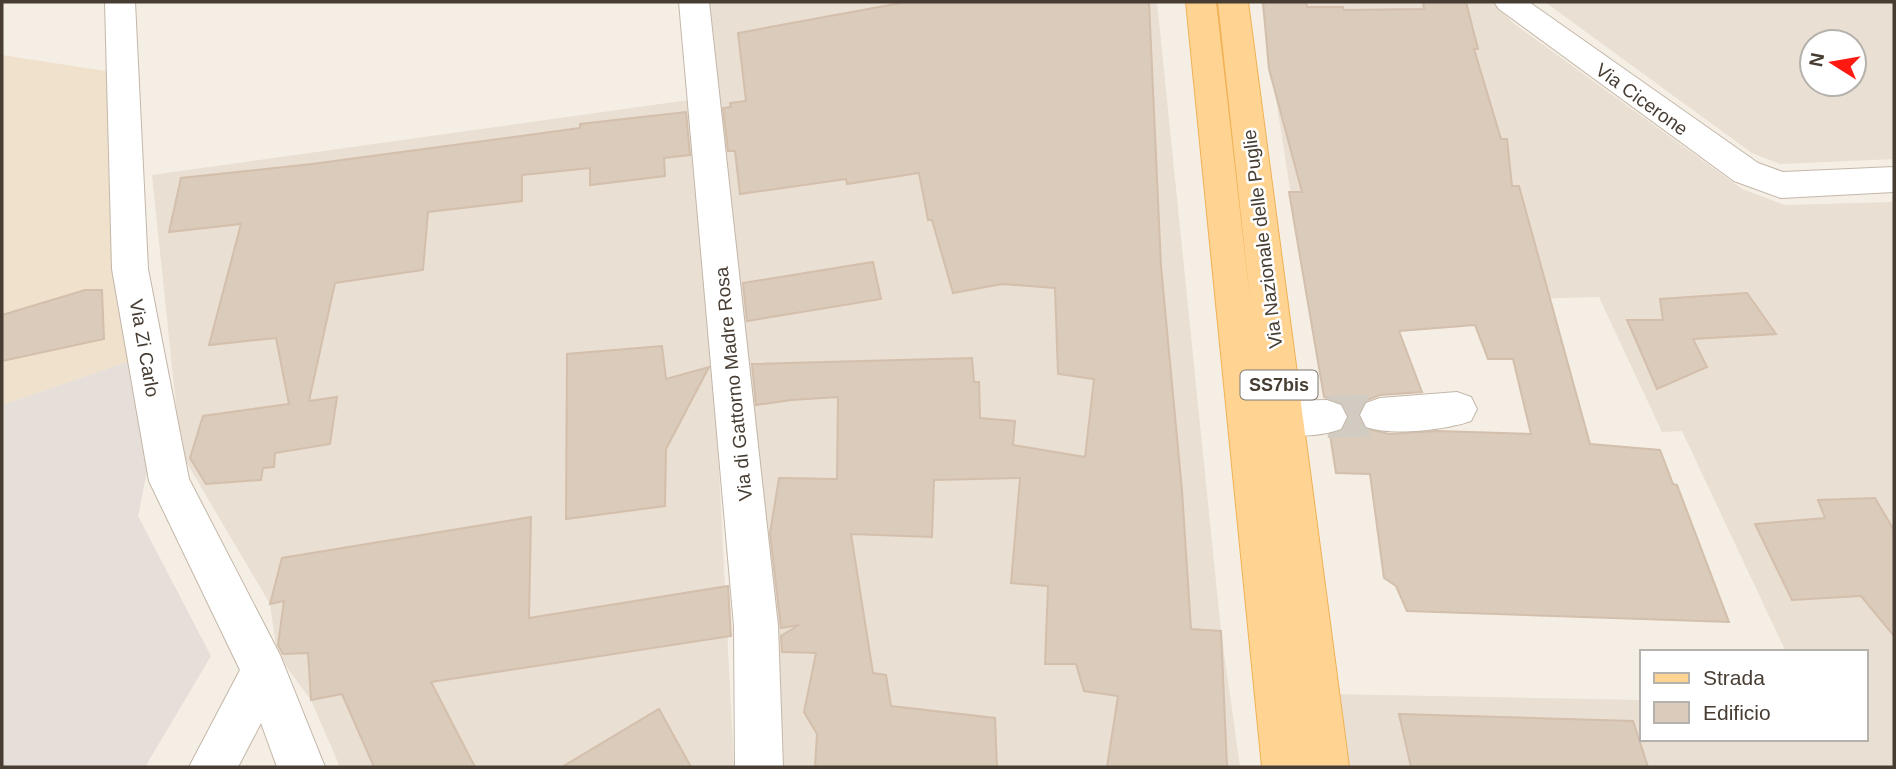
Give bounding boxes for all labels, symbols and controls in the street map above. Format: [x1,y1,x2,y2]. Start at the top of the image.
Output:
north arrow [1798,28,1868,98]
text: N [1805,51,1828,69]
street label: Via Cicerone [1592,59,1692,140]
street label: Via Nazionale delle Puglie [1239,128,1286,350]
street label: Via di Gattorno Madre Rosa [711,265,756,502]
street label: Via Zi Carlo [126,298,163,399]
road number: SS7bis [1240,370,1318,400]
legend [1640,650,1868,741]
text: Strada [1703,666,1765,689]
text: Edificio [1703,701,1771,724]

